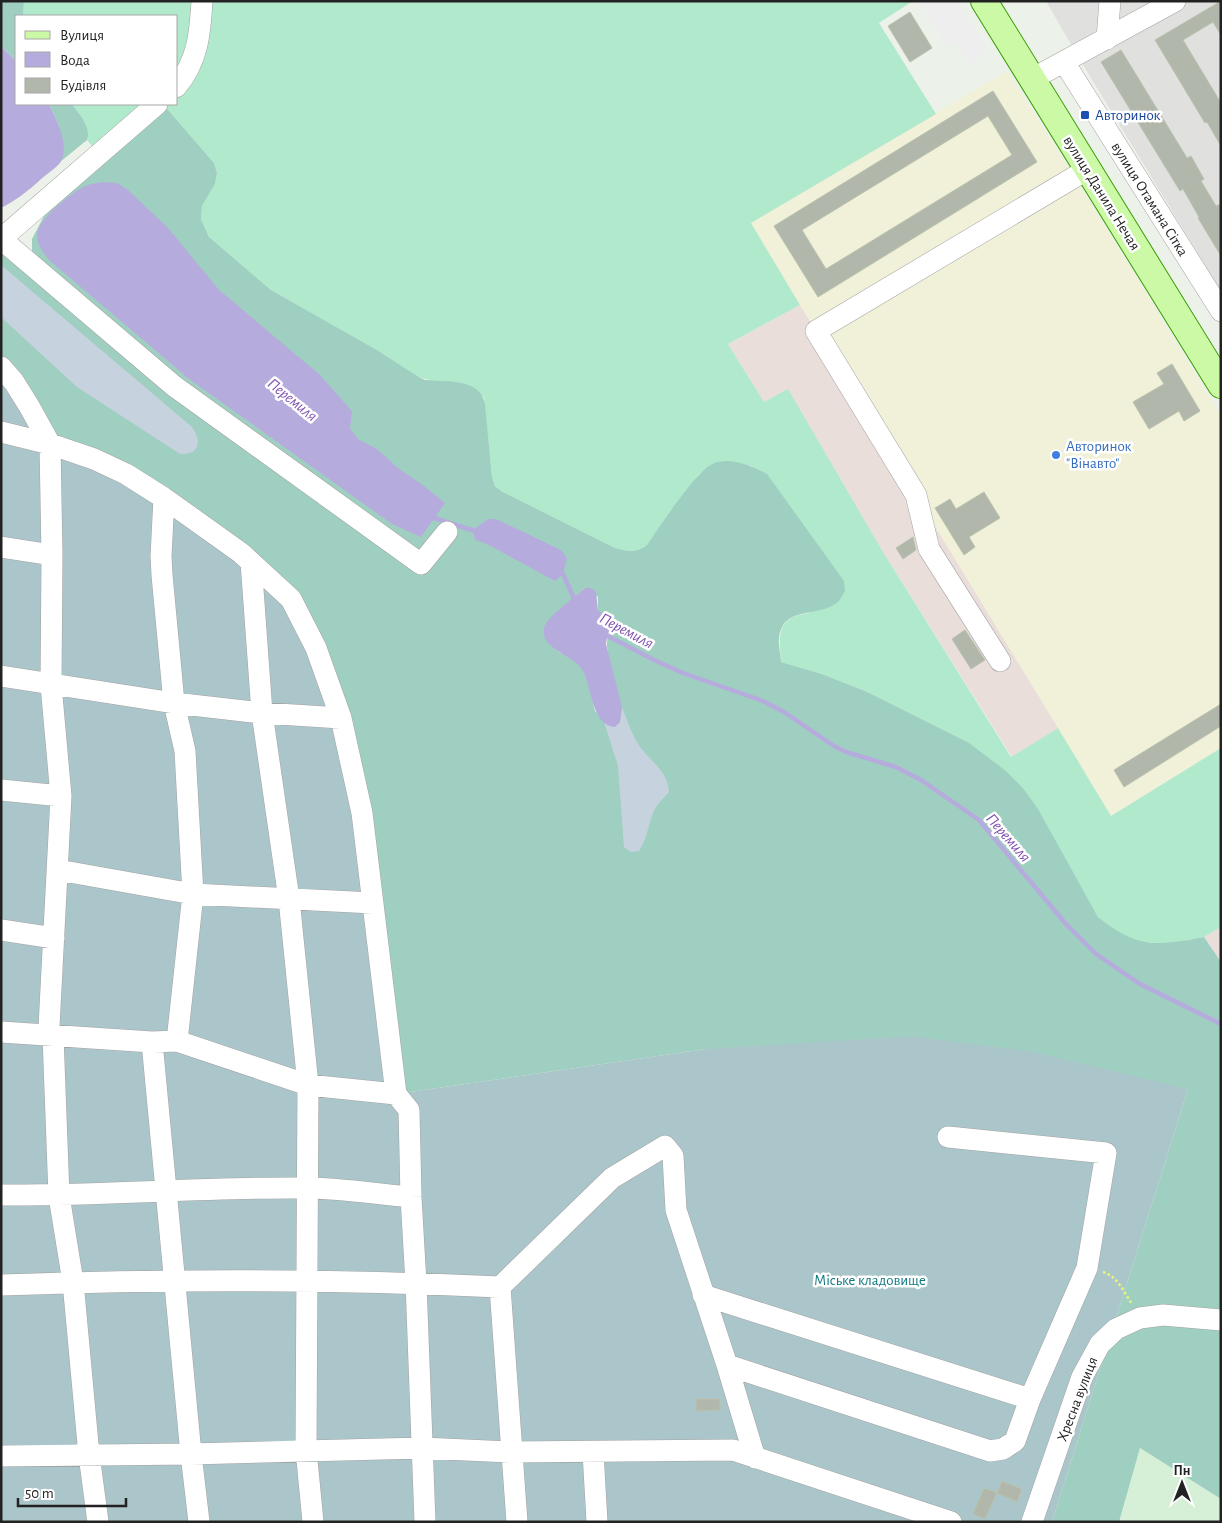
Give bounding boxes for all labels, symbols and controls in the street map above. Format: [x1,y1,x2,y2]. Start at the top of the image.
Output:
legend [15,15,178,105]
text: Вулиця [60,28,104,43]
text: Вода [60,53,90,68]
text: Будівля [60,78,106,93]
place label: Авторинок [1095,108,1161,123]
marker: Авторинок [1079,109,1091,121]
street label: вулиця Данила Нечая [1060,133,1143,253]
street label: вулиця Отамана Сітка [1108,140,1191,259]
water label: Перемиля [264,375,320,425]
place label: Авторинок "Вінавто" [1066,439,1132,471]
marker: Авторинок "Вінавто" [1050,449,1062,461]
water label: Перемиля [597,610,656,653]
water label: Перемиля [982,810,1033,866]
park label: Міське кладовище [814,1273,926,1288]
street label: Хресна вулиця [1054,1355,1100,1443]
north arrow [1157,1458,1207,1508]
text: Пн [1173,1464,1191,1478]
scale bar [18,1476,125,1508]
text: 50 m [25,1486,54,1501]

